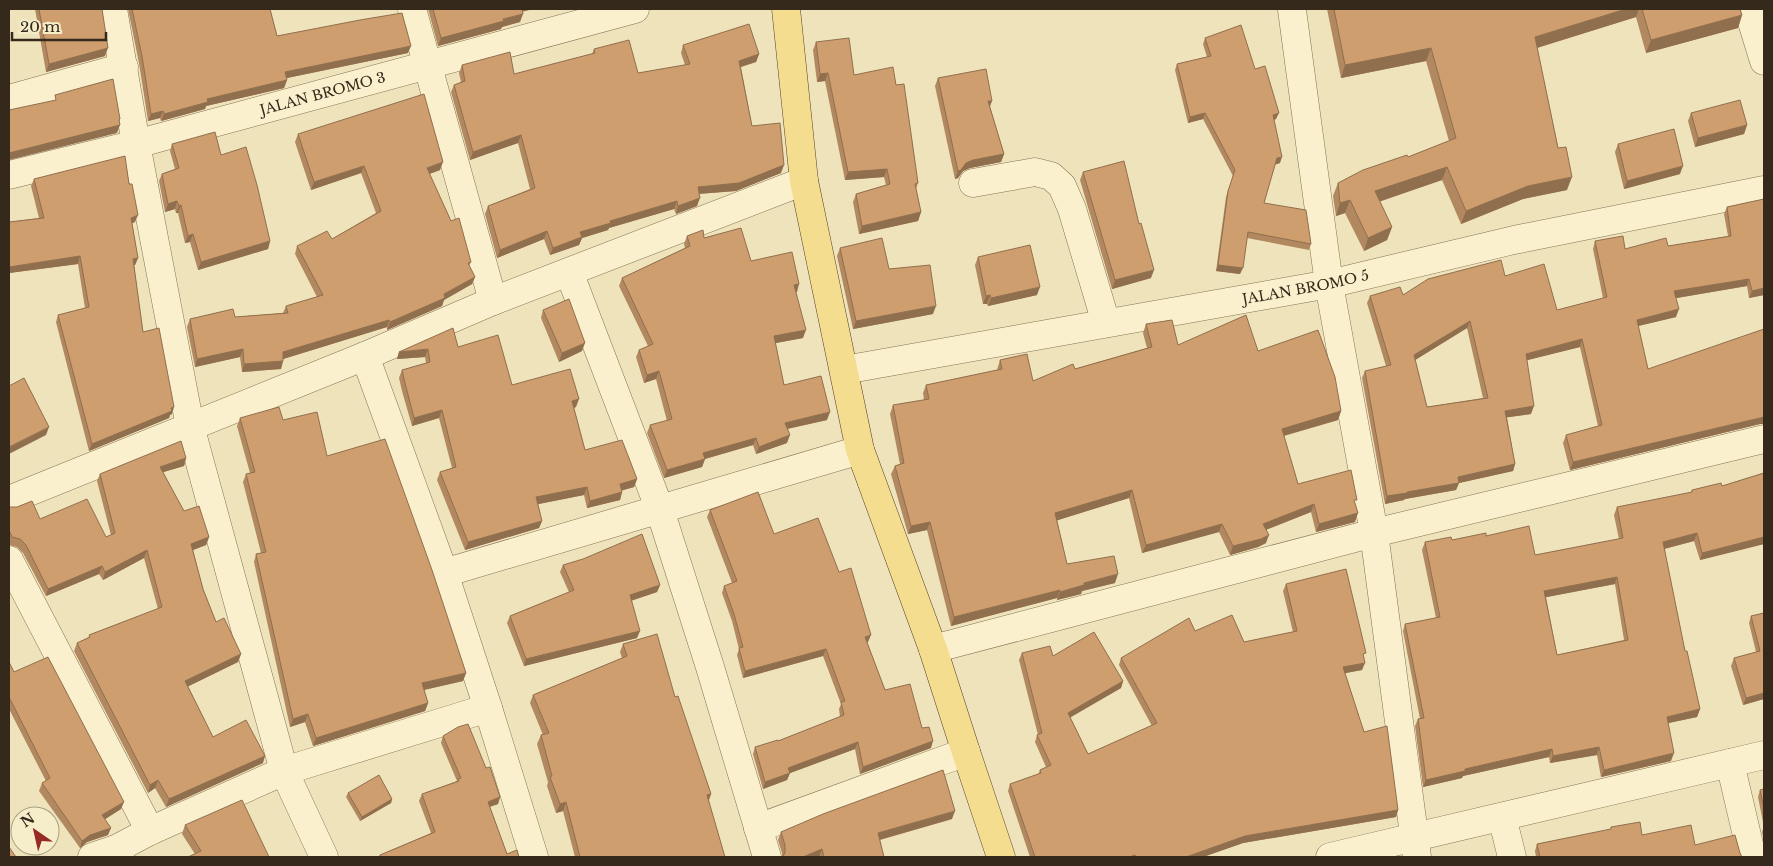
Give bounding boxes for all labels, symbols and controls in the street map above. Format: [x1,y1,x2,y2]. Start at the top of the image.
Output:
scale bar [12,10,106,42]
text: 20 m [20,17,60,36]
street label: JALAN BROMO 3 [256,68,387,120]
street label: JALAN BROMO 5 [1239,266,1371,309]
north arrow [10,806,60,856]
text: N [17,809,38,831]

